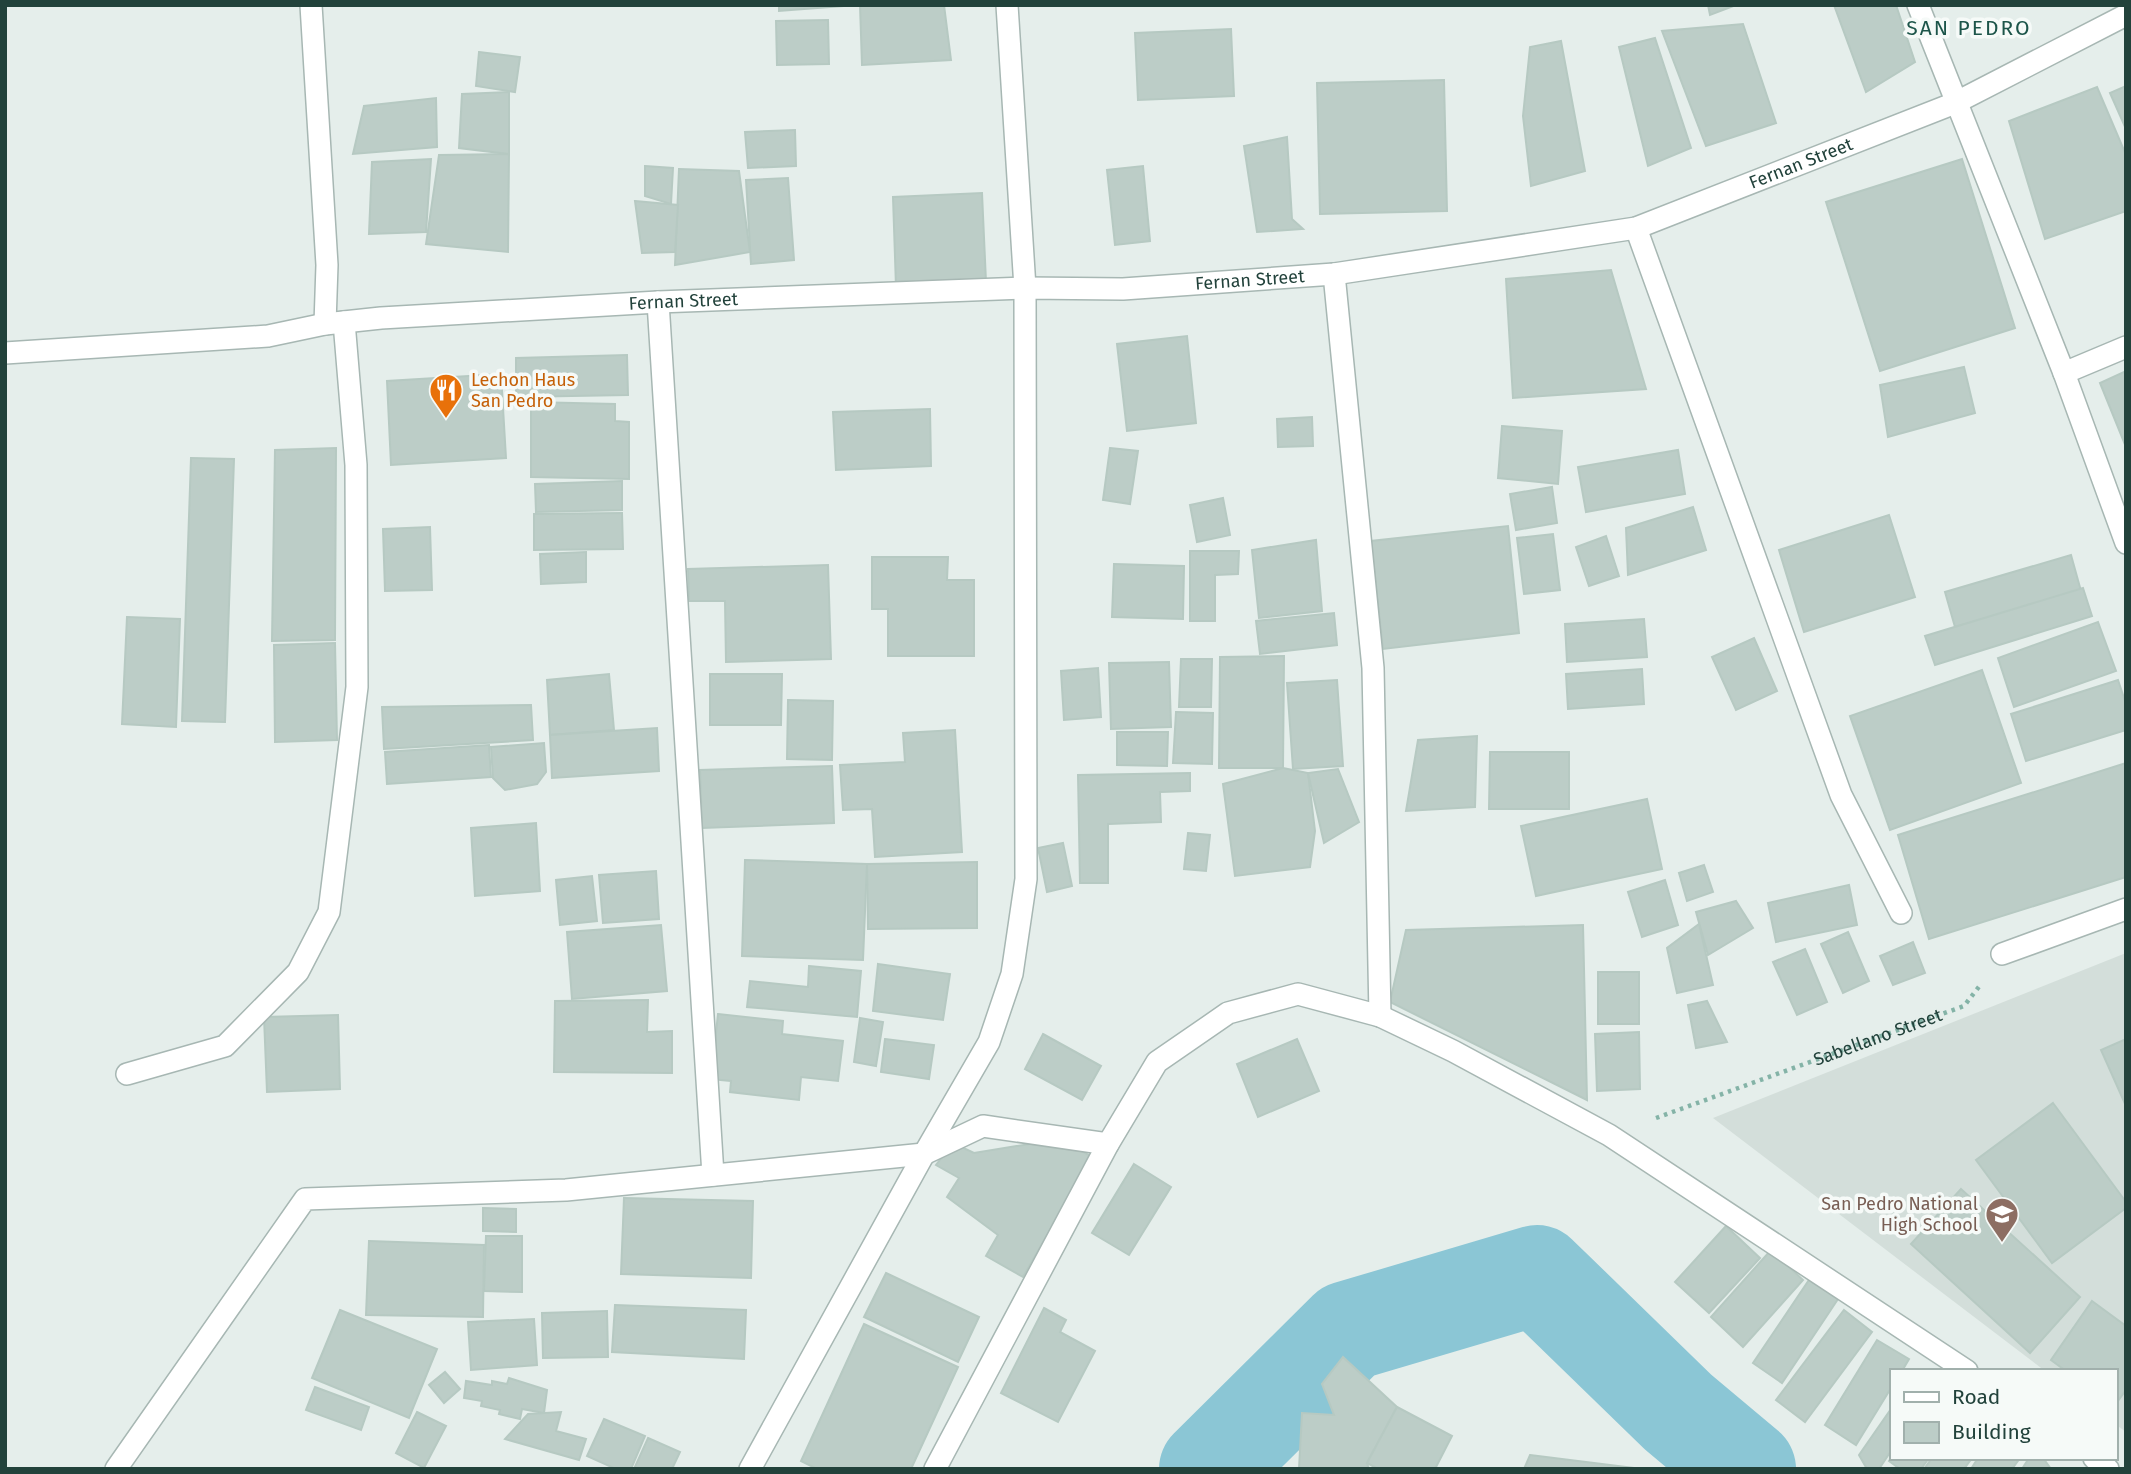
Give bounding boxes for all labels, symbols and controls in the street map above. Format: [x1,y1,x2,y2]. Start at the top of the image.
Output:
district label: SAN PEDRO [1906,15,2032,41]
street label: Fernan Street [1746,133,1856,194]
street label: Fernan Street [1194,265,1306,295]
street label: Fernan Street [628,288,739,315]
place label: Lechon Haus San Pedro [471,369,575,412]
restaurant icon: Lechon Haus San Pedro [427,371,465,420]
street label: Sabellano Street [1811,1004,1946,1071]
place label: San Pedro National High School [1821,1193,1978,1236]
school or university icon: San Pedro National High School [1983,1195,2021,1244]
legend [1890,1369,2117,1460]
text: Road [1952,1384,2000,1410]
text: Building [1952,1419,2031,1445]

